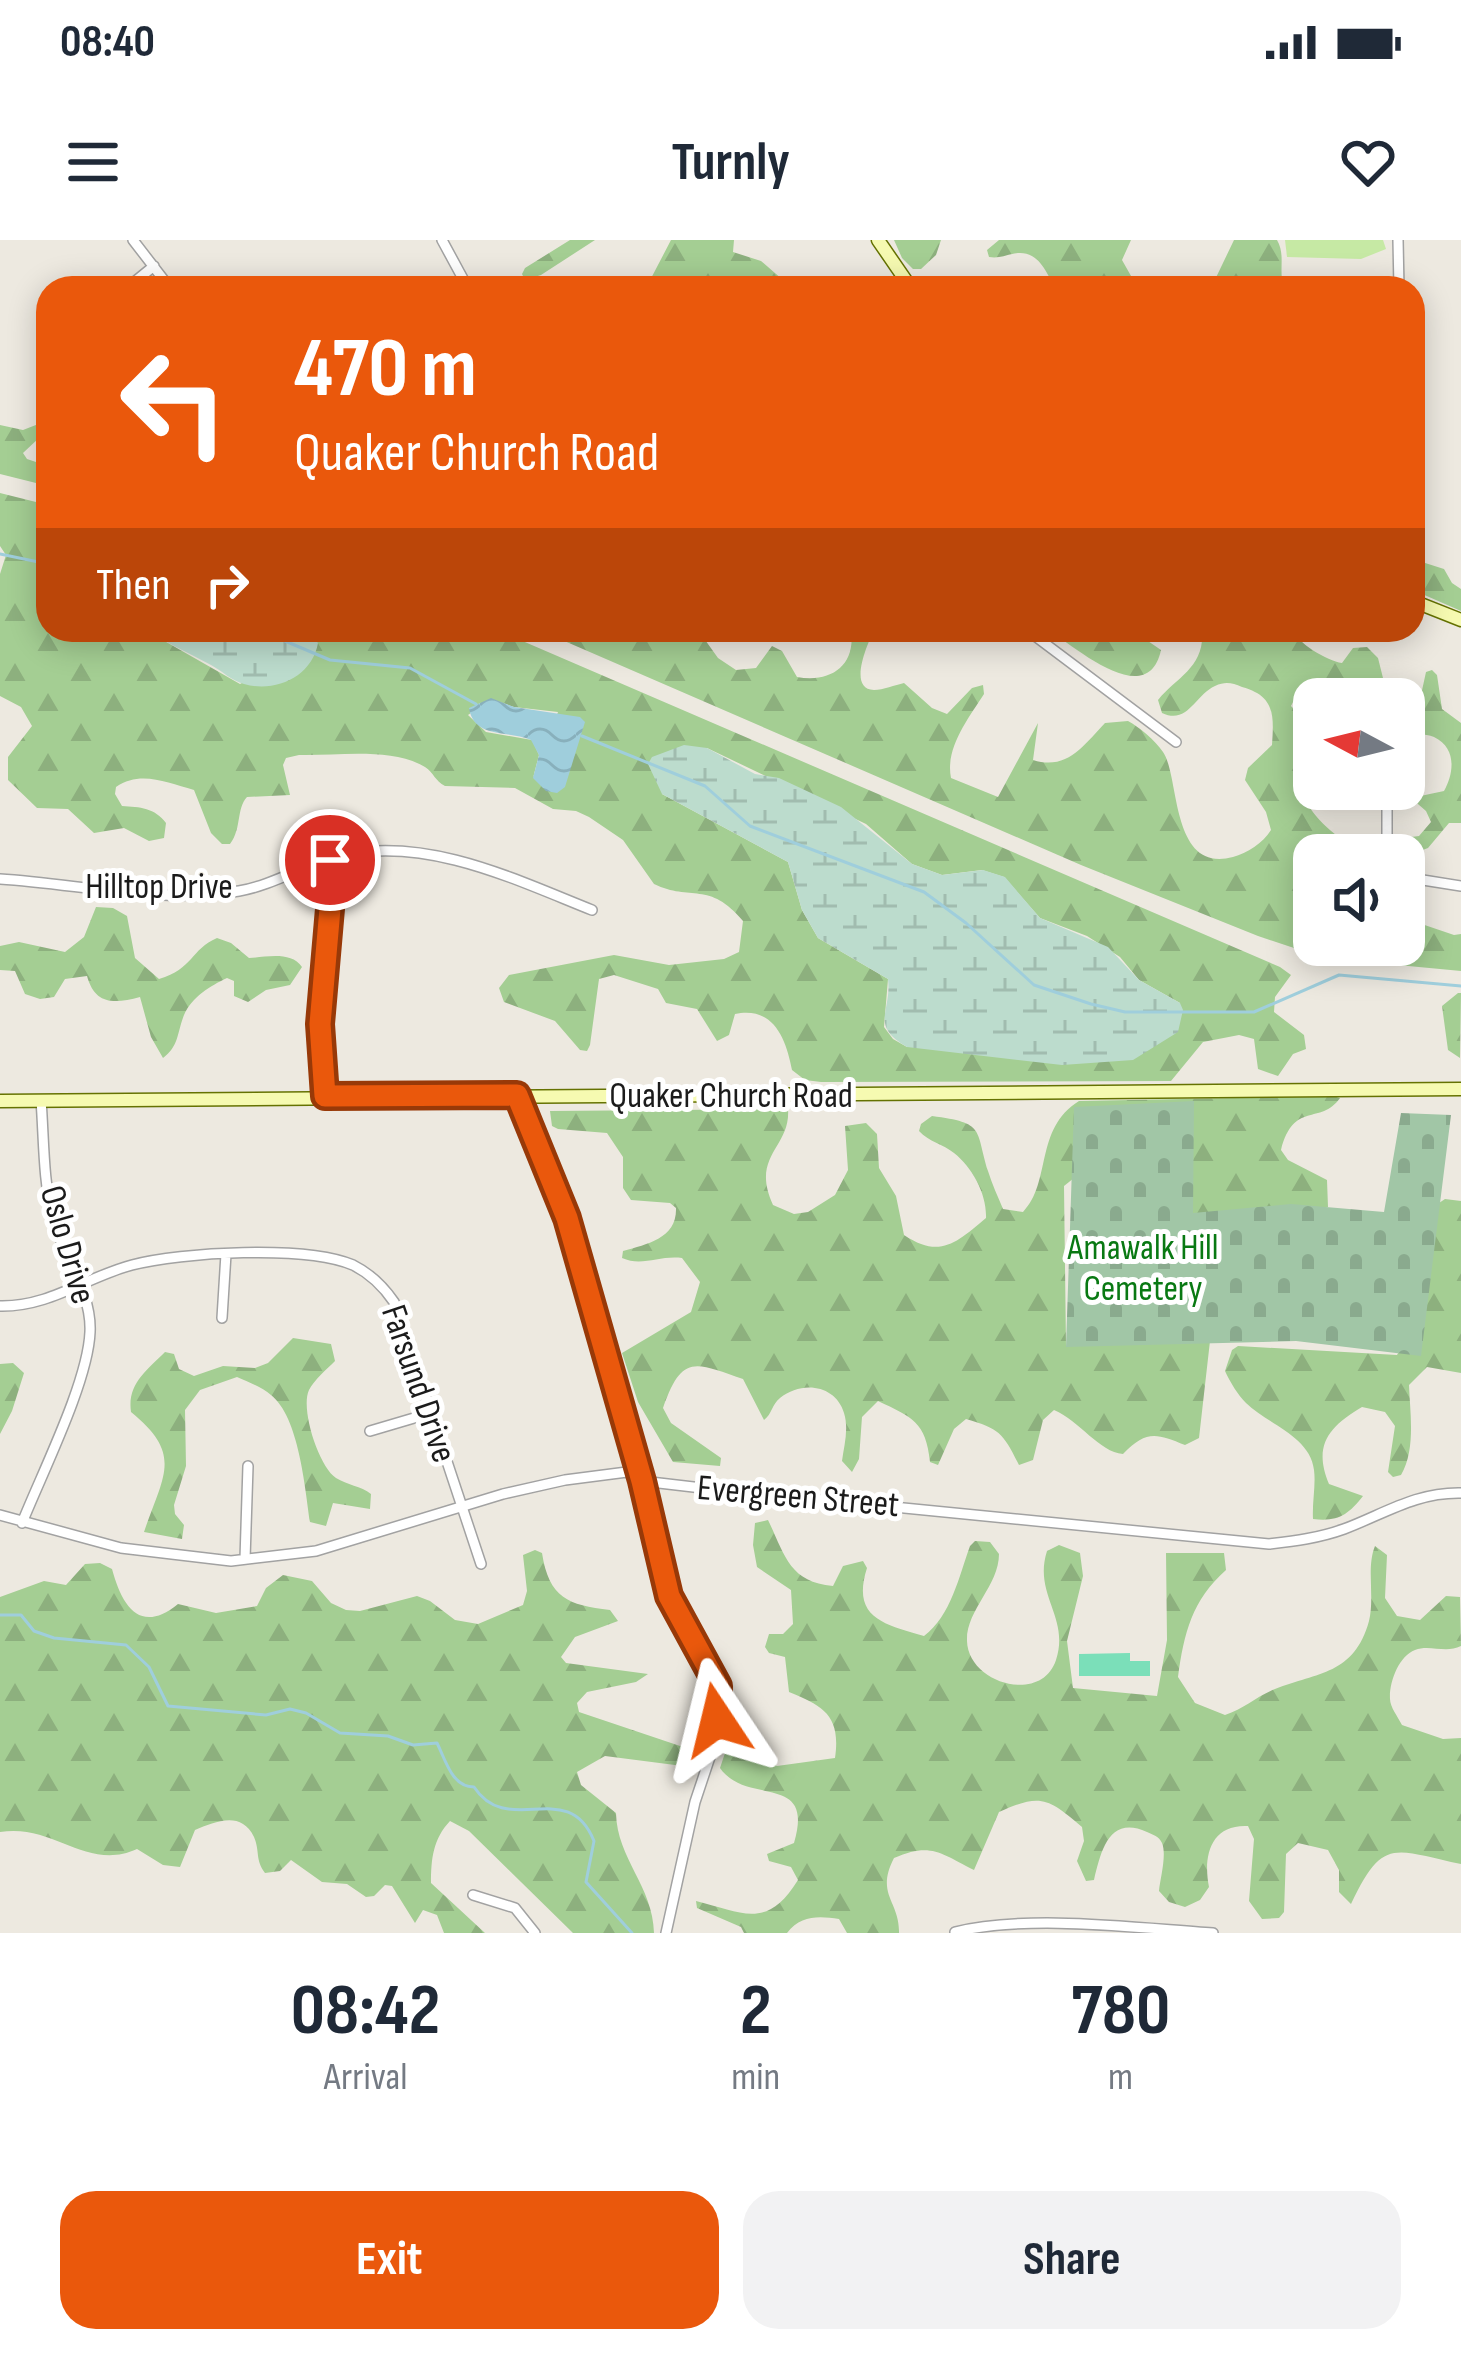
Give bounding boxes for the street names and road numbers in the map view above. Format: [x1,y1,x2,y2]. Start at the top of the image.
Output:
street label: Hilltop Drive [85,866,233,909]
street label: Quaker Church Road [609,1075,853,1118]
street label: Oslo Drive [30,1181,104,1309]
street label: Farsund Drive [371,1300,465,1468]
street label: Evergreen Street [695,1467,901,1527]

